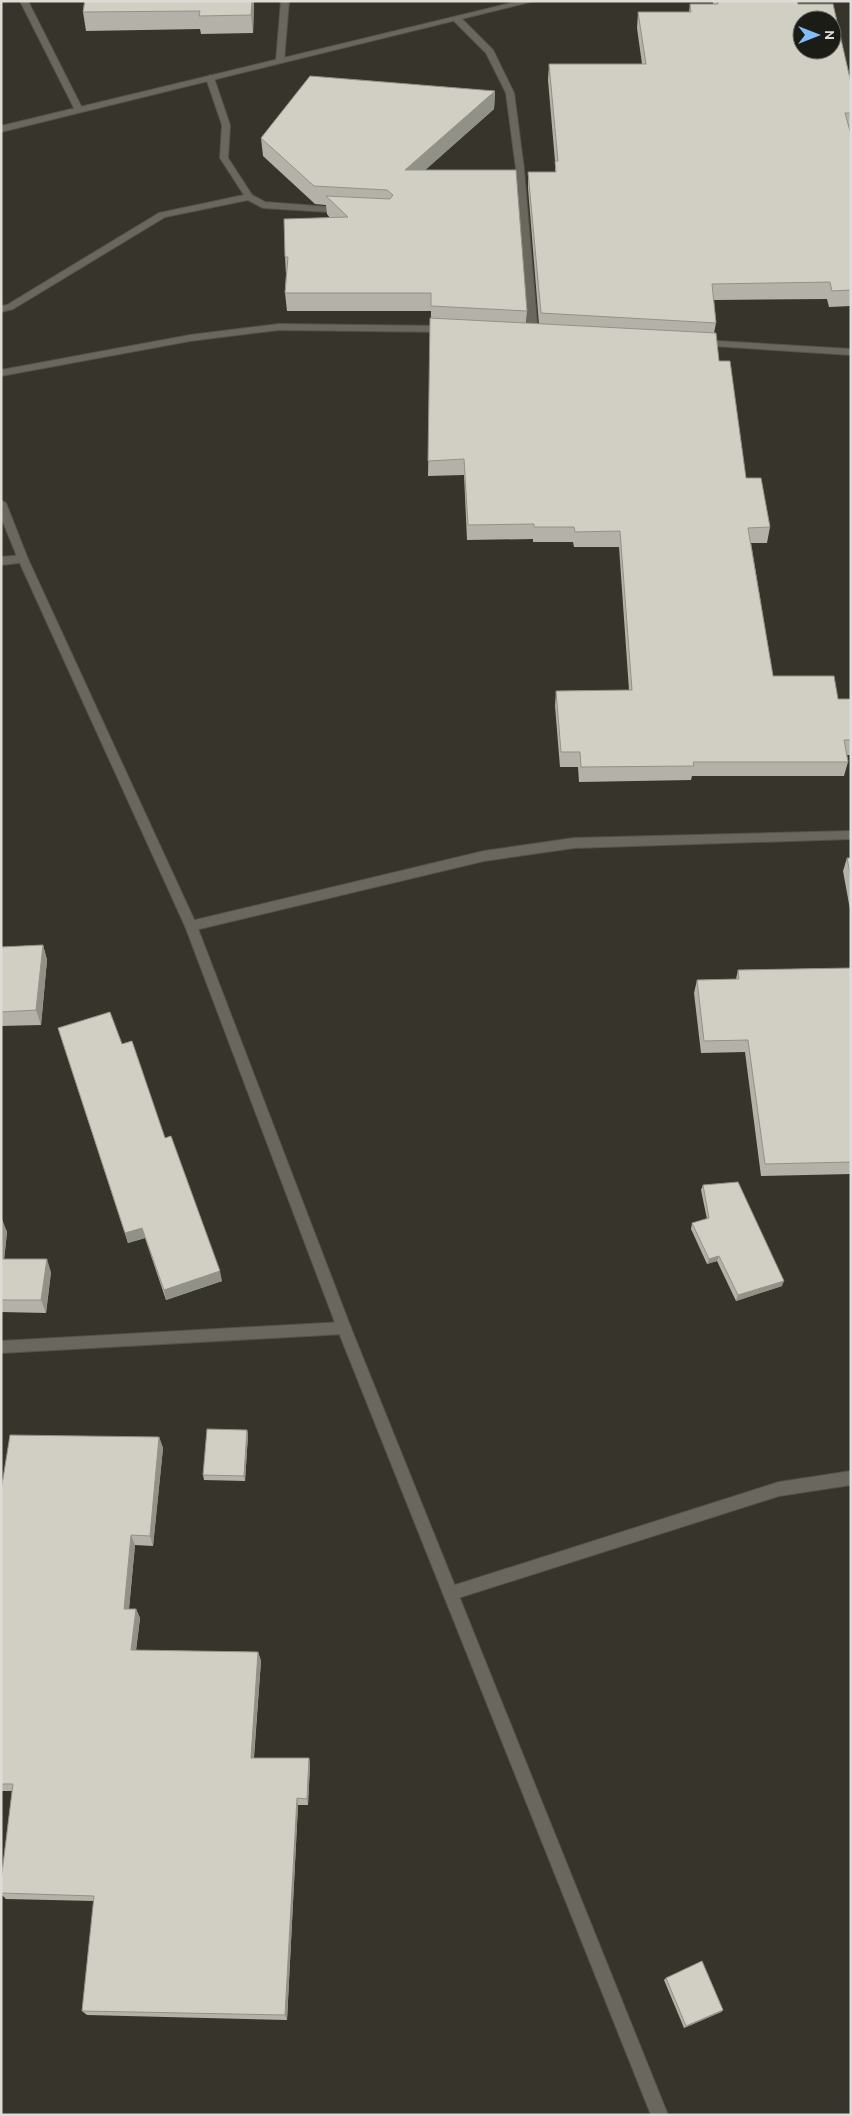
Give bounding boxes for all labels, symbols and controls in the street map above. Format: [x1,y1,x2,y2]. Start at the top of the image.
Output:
north arrow [792,10,842,60]
text: N [820,30,837,40]

